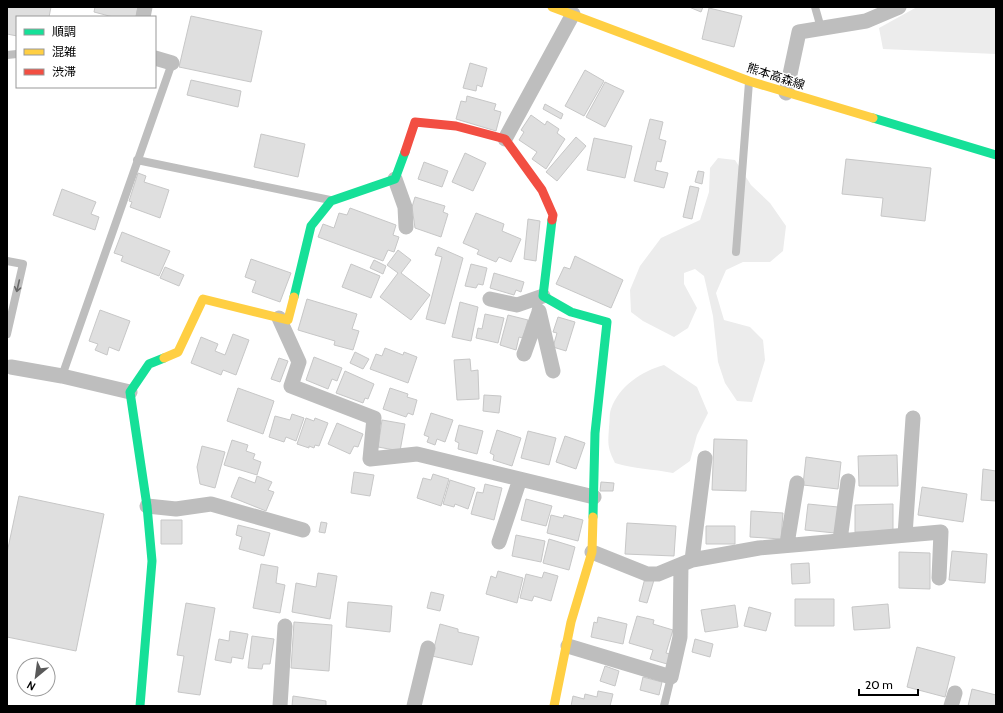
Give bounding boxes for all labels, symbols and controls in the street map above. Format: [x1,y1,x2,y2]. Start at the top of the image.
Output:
legend [16,16,156,88]
text: 順調 [52,24,76,39]
text: 混雑 [52,44,76,59]
street label: 熊本高森線 [745,60,807,92]
text: 渋滞 [52,64,76,79]
one-way arrow [14,279,22,292]
north arrow [16,657,56,697]
scale bar [859,671,918,697]
text: 20 m [865,677,893,692]
text: N [24,678,38,694]

